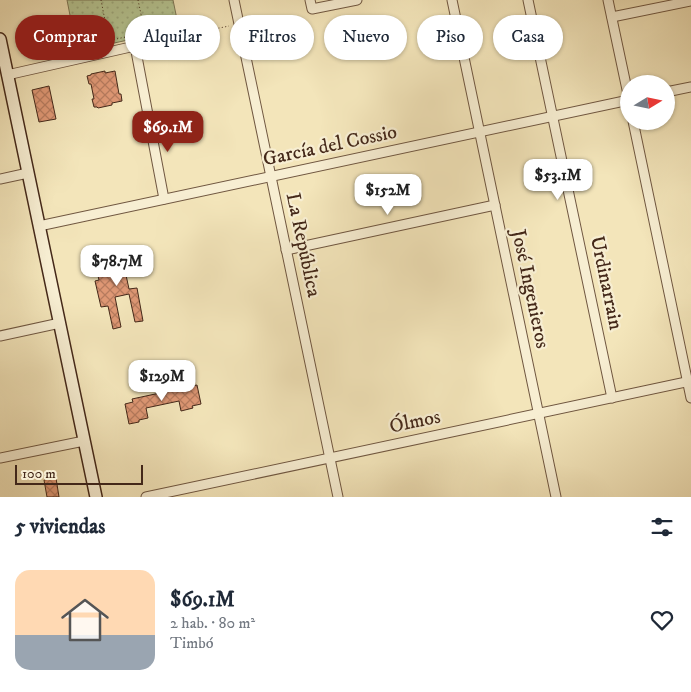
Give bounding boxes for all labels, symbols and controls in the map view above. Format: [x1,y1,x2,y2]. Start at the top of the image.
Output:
chip: Comprar [15,15,115,60]
chip: Alquilar [125,15,220,60]
chip: Filtros [230,15,314,60]
chip: Nuevo [324,15,407,60]
chip: Piso [417,15,483,60]
chip: Casa [493,15,563,60]
north arrow [620,75,675,130]
map controls [620,75,675,130]
pin: $69.1M [127,110,209,153]
text: $69.1M [143,117,193,137]
street label: García del Cossio [261,120,399,172]
pin: $53.1M [517,158,599,201]
text: $53.1M [535,165,581,185]
pin: $152M [353,174,423,216]
text: $152M [366,180,410,200]
street label: La República [280,191,326,300]
street label: José Ingenieros [505,225,555,351]
street label: Urdinarrain [584,234,628,333]
pin: $78.7M [76,244,158,287]
text: $78.7M [91,251,143,271]
pin: $129M [127,360,197,402]
text: $129M [139,366,185,386]
street label: Ólmos [387,403,443,440]
scale bar [15,462,142,485]
text: 100 m [22,465,56,483]
icon: filters [648,513,676,541]
text: 5 viviendas [15,514,105,540]
text: $69.1M [170,587,235,613]
icon: home [55,590,115,650]
icon: heart [648,606,676,634]
text: 2 hab. · 80 m² [170,613,255,633]
text: Timbó [170,633,213,653]

